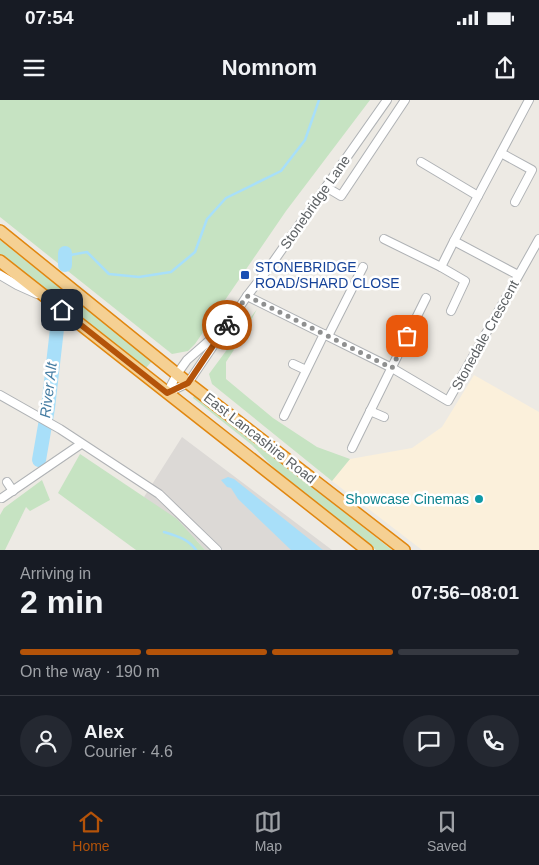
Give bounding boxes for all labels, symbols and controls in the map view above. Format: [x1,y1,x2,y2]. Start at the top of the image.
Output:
text: 07:54 [25,7,74,28]
icon: menu [20,54,48,82]
icon: share [491,54,519,82]
text: Nomnom [222,55,317,80]
street label: Stonebridge Lane [277,152,353,252]
place label: STONEBRIDGE ROAD/SHARD CLOSE [255,259,400,291]
marker: STONEBRIDGE ROAD/SHARD CLOSE [239,269,251,281]
street label: Stonedale Crescent [448,277,522,393]
pin [41,289,83,331]
icon: home [48,296,76,324]
courier [202,300,252,350]
icon: bike [213,311,241,339]
pin [386,315,428,357]
icon: bag [393,322,421,350]
water label: River Alt [36,360,60,419]
street label: East Lancashire Road [201,389,319,487]
place label: Showcase Cinemas [345,491,469,507]
marker: Showcase Cinemas [473,493,485,505]
text: Arriving in [20,565,91,582]
text: 07:56–08:01 [411,582,519,603]
text: 2 min [20,584,104,620]
text: On the way · 190 m [20,663,160,680]
button: person [20,715,72,767]
button: chat [403,715,455,767]
button: phone [467,715,519,767]
text: Alex [84,721,124,742]
text: Courier · 4.6 [84,743,173,760]
tab: Home [72,808,110,854]
tab: Map [254,808,282,854]
tab: Saved [427,808,467,854]

